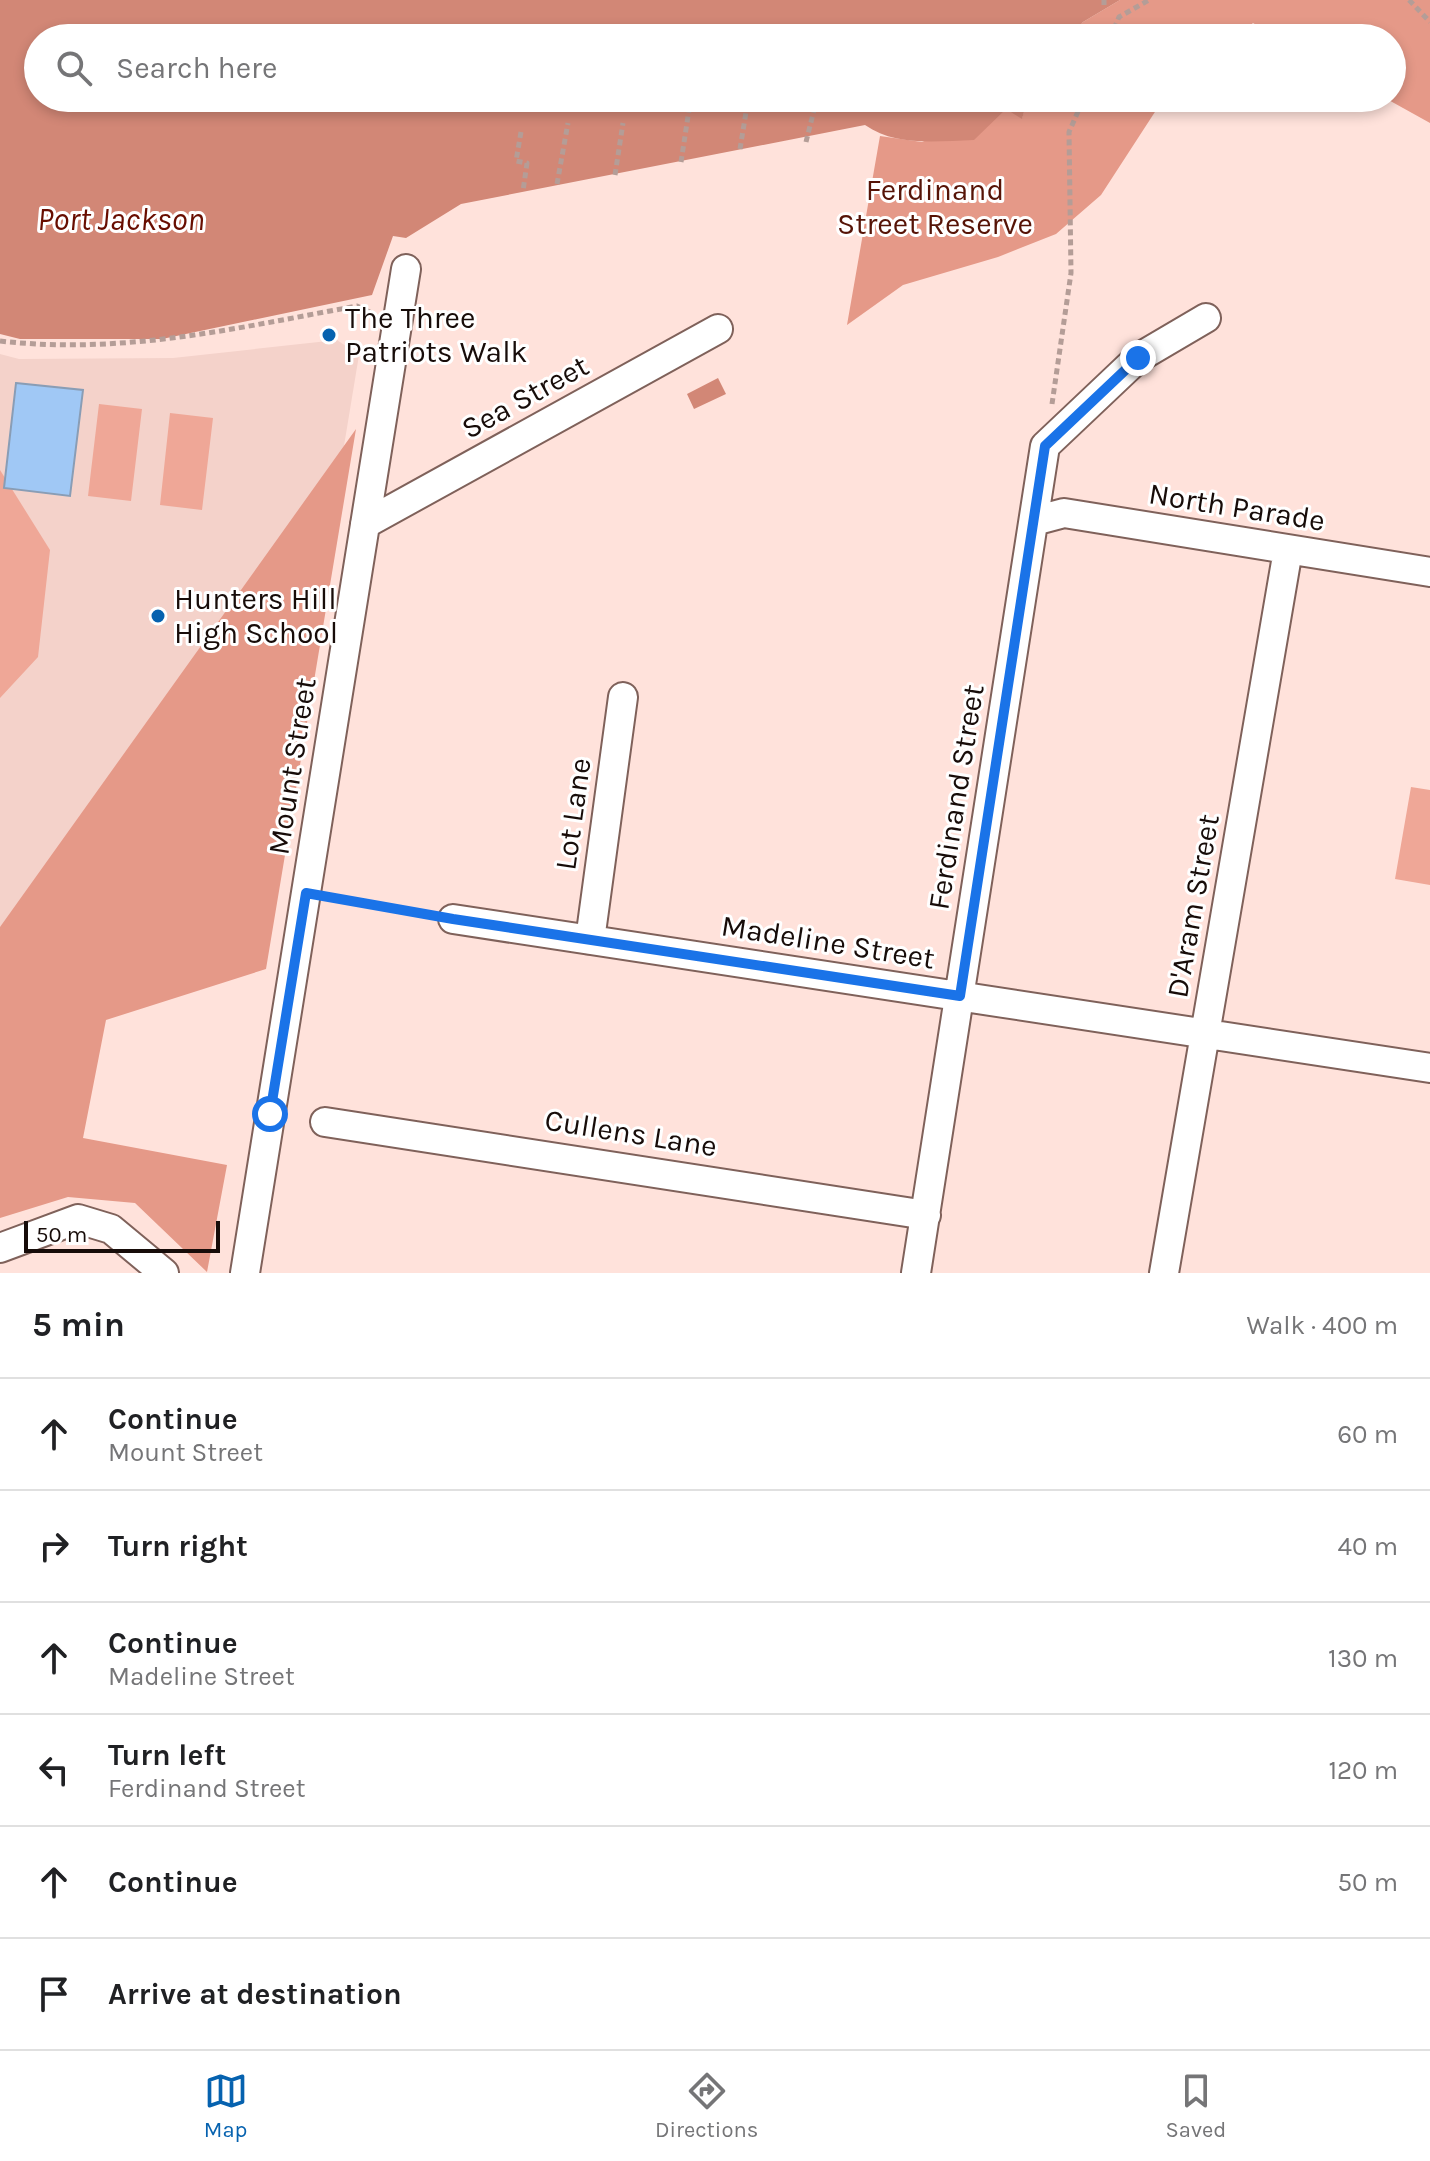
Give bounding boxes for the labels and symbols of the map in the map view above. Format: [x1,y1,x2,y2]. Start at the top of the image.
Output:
park label: Ferdinand Street Reserve [837,172,1033,242]
water label: Port Jackson [37,201,205,238]
place label: The Three Patriots Walk [345,300,527,370]
marker: The Three Patriots Walk [320,326,338,344]
route end [1120,340,1156,376]
street label: Sea Street [455,347,595,447]
street label: North Parade [1146,475,1328,539]
place label: Hunters Hill High School [174,581,338,651]
marker: Hunters Hill High School [149,607,167,625]
street label: Mount Street [260,675,324,857]
street label: Ferdinand Street [920,682,992,912]
street label: Lot Lane [547,756,599,872]
street label: D'Aram Street [1159,811,1227,1001]
street label: Madeline Street [719,907,937,977]
route start [252,1096,288,1132]
street label: Cullens Lane [542,1102,720,1164]
scale bar [24,1217,220,1253]

